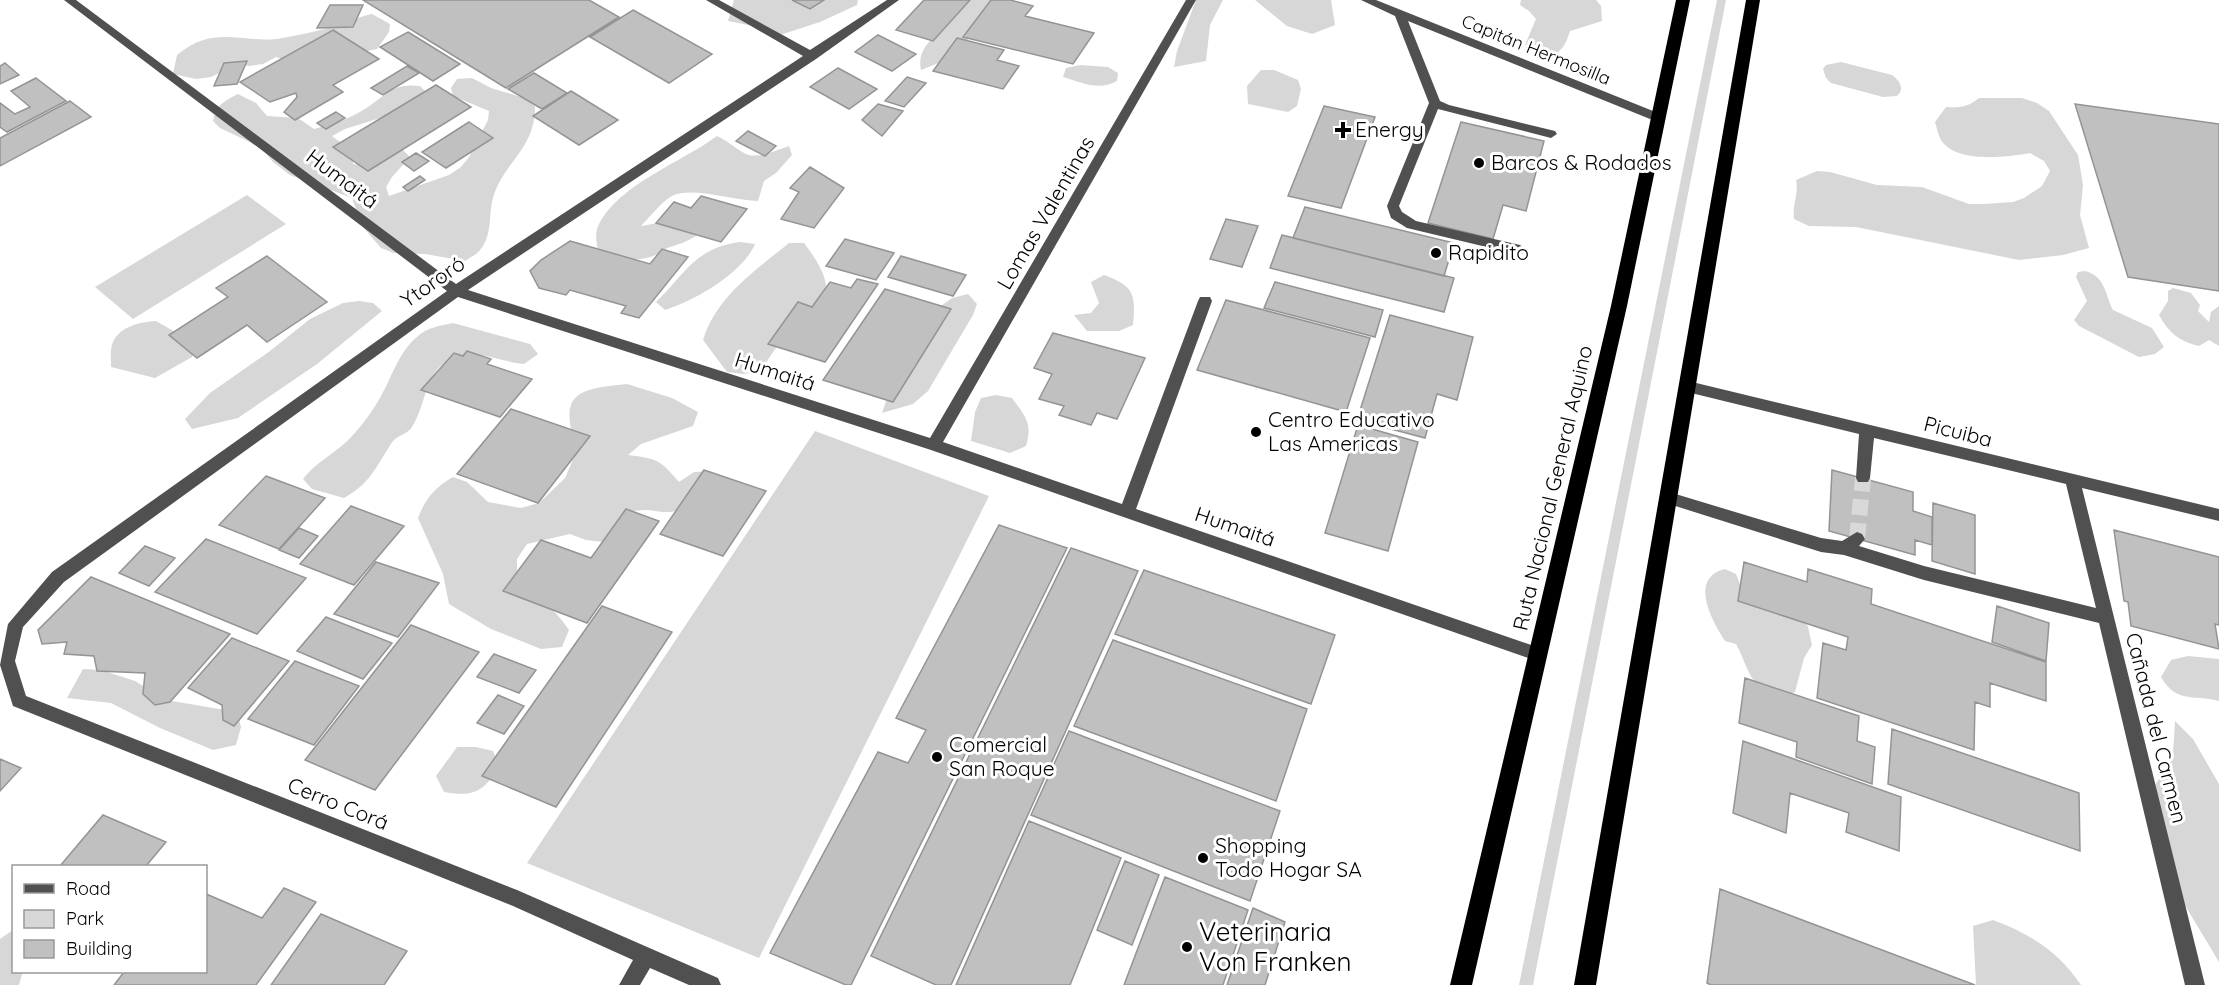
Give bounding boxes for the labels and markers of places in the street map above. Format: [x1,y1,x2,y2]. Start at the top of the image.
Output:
place label: Energy [1355,116,1424,142]
marker: Energy [1336,123,1350,137]
place label: Barcos & Rodados [1491,149,1672,175]
marker: Barcos & Rodados [1472,156,1486,170]
place label: Rapidito [1448,239,1529,265]
marker: Rapidito [1429,246,1443,260]
place label: Centro Educativo Las Americas [1268,406,1435,456]
marker: Centro Educativo Las Americas [1249,425,1263,439]
place label: Comercial San Roque [949,731,1055,781]
marker: Comercial San Roque [930,750,944,764]
place label: Shopping Todo Hogar SA [1215,832,1362,882]
marker: Shopping Todo Hogar SA [1196,851,1210,865]
place label: Veterinaria Von Franken [1199,915,1352,978]
marker: Veterinaria Von Franken [1180,940,1194,954]

